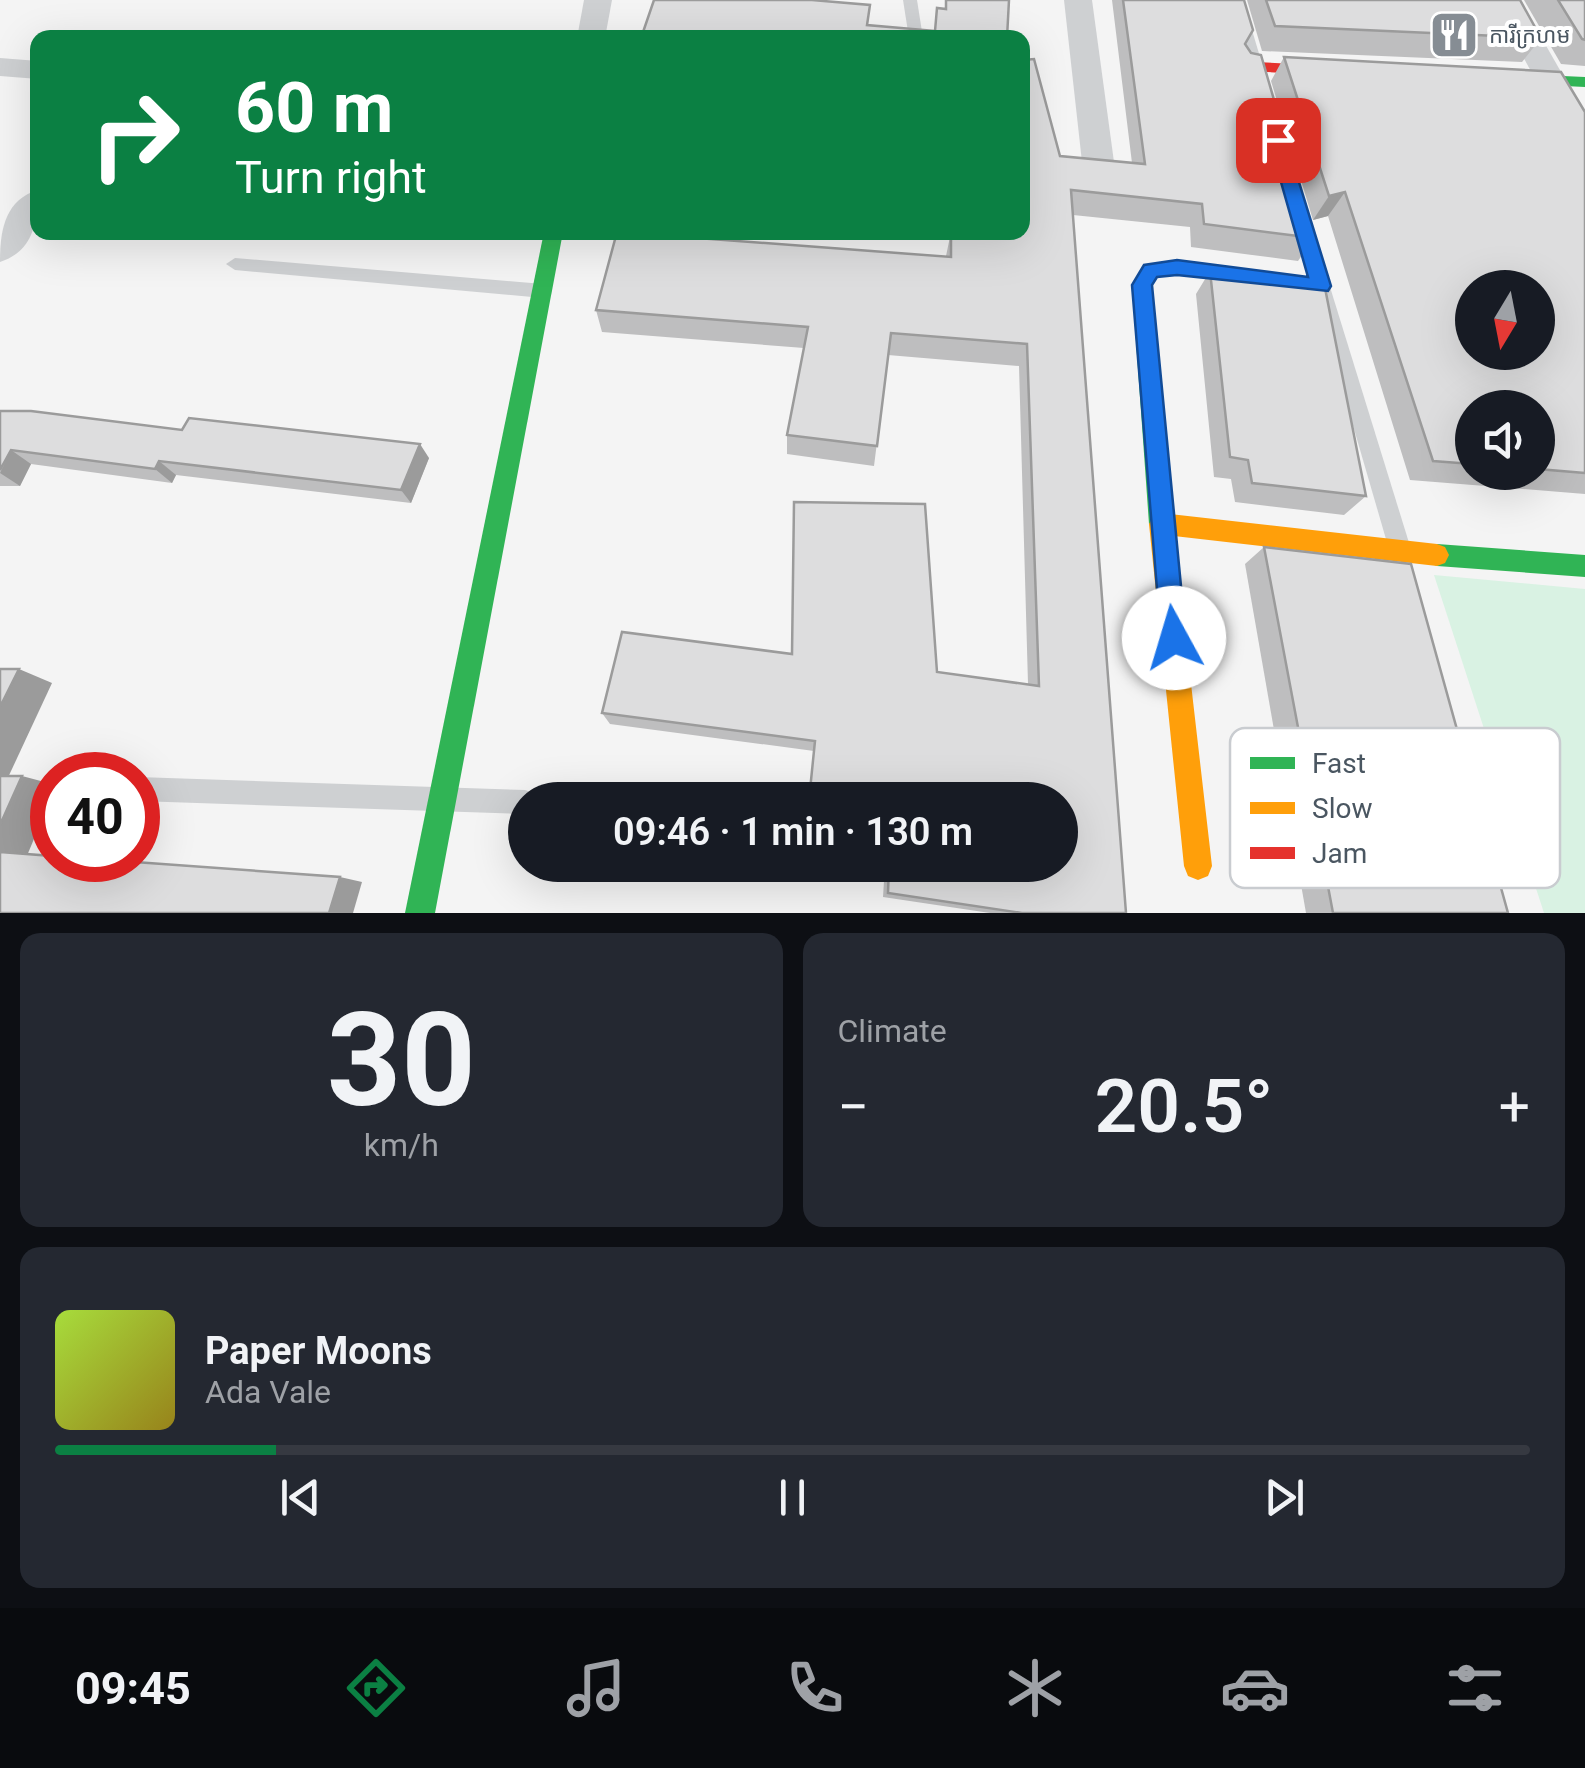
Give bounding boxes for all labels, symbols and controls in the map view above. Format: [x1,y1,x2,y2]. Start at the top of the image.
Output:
restaurant icon: ការីក្រហម [1428,9,1480,61]
place label: ការីក្រហម [1489,23,1570,49]
text: 60 m [235,67,393,149]
icon: right [70,70,200,200]
pin [1236,98,1321,183]
icon: arrive [1251,113,1306,168]
text: Turn right [235,151,427,204]
north arrow [1455,270,1555,370]
map controls [1455,270,1555,490]
button: sound [1455,390,1555,490]
position arrow [1122,586,1226,690]
legend [1230,728,1560,888]
text: Fast [1312,747,1366,780]
speed limit sign: 40 [30,752,160,882]
text: Slow [1312,792,1372,825]
text: 09:46 · 1 min · 130 m [613,810,973,854]
text: Jam [1312,837,1367,870]
text: 30 [327,984,476,1137]
text: Climate [838,1012,947,1050]
text: 20.5° [1094,1062,1273,1150]
text: − [838,1075,869,1139]
text: + [1499,1075,1530,1139]
text: km/h [364,1126,439,1164]
text: Paper Moons [205,1329,432,1373]
text: Ada Vale [205,1373,331,1411]
icon: previous [273,1470,328,1525]
icon: pause [765,1470,820,1525]
icon: next [1257,1470,1312,1525]
icon: directions [341,1653,411,1723]
icon: music [561,1653,631,1723]
icon: phone [780,1653,850,1723]
icon: climate [1000,1653,1070,1723]
icon: car [1220,1653,1290,1723]
icon: filters [1440,1653,1510,1723]
text: 09:45 [75,1662,191,1715]

